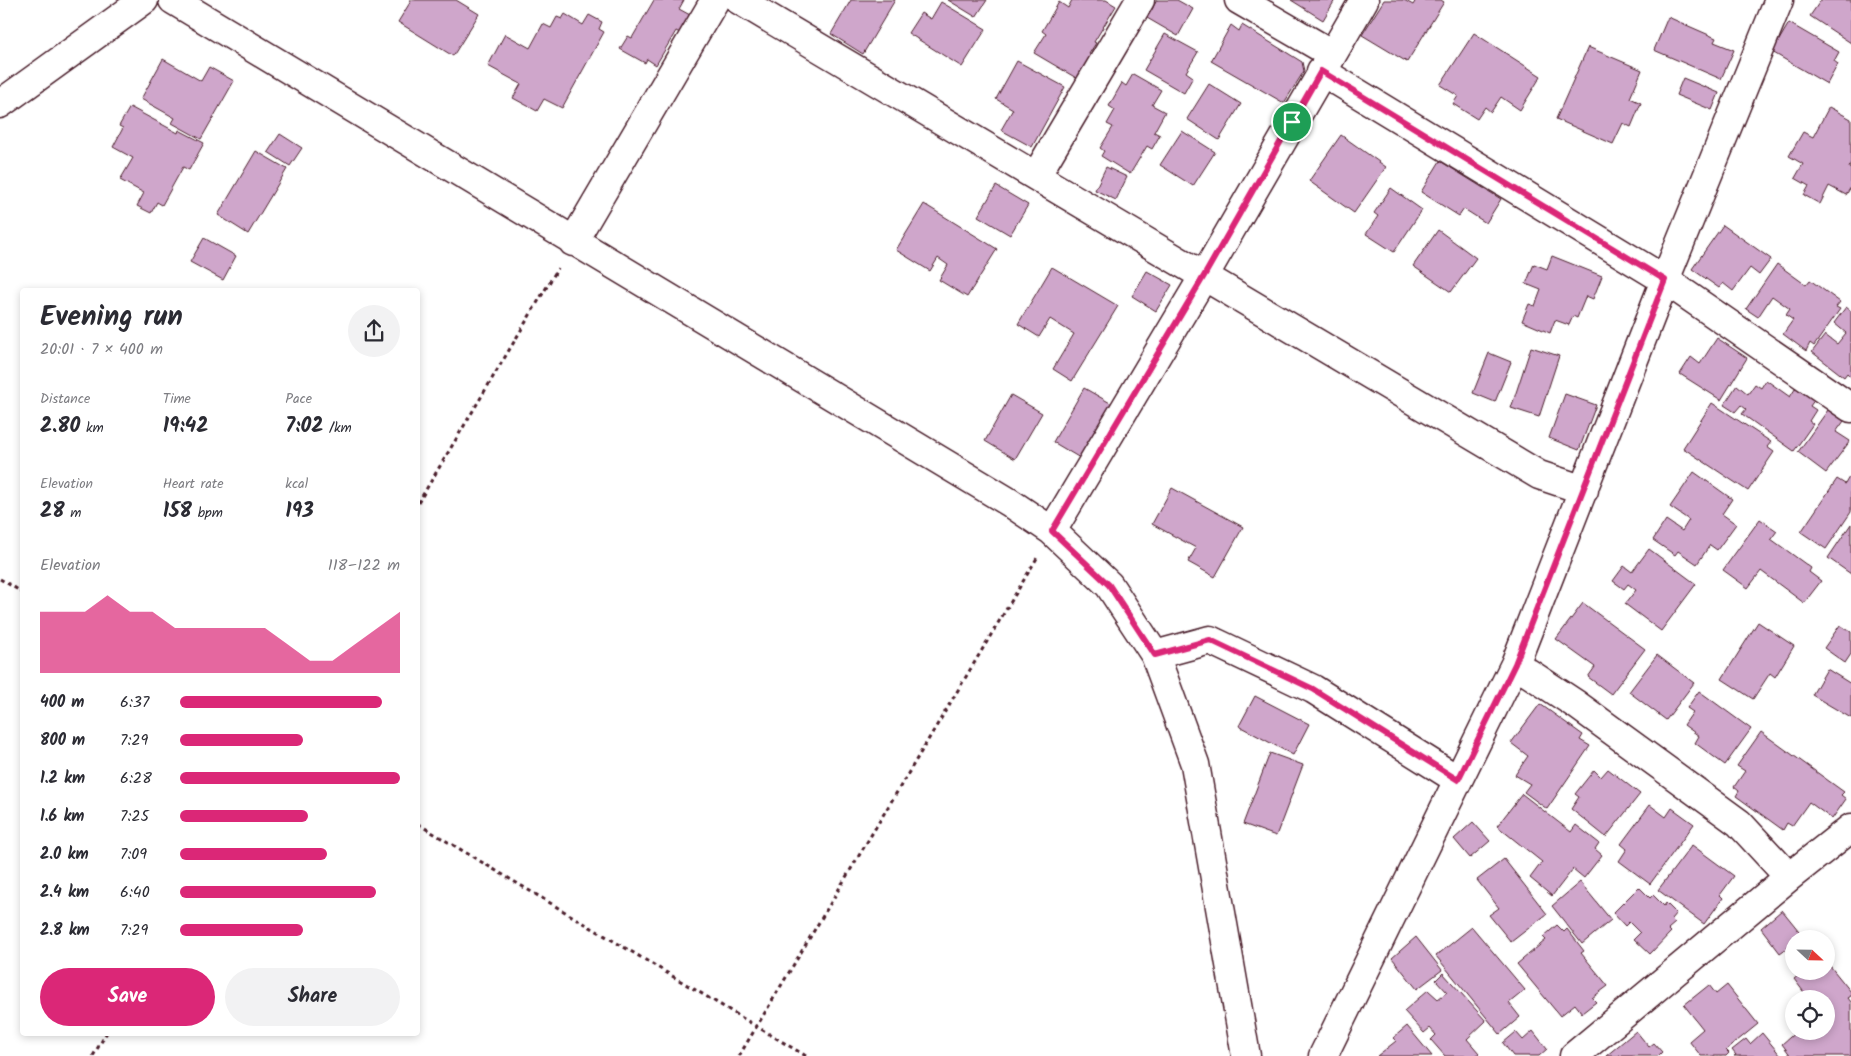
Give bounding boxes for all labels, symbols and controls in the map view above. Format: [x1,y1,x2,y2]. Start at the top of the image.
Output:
pin [1271,101,1313,143]
icon: arrive [1278,108,1306,136]
text: Evening run [40,295,183,340]
button: share [348,305,400,357]
text: 20:01 · 7 × 400 m [40,337,163,362]
text: Distance [40,388,90,410]
text: Time [163,388,191,410]
text: Pace [285,388,312,410]
text: 2.80 [40,410,80,443]
text: 19:42 [163,410,208,443]
text: 7:02 [285,410,323,443]
text: km [80,417,104,439]
text: /km [323,417,352,439]
text: Elevation [40,473,93,495]
text: Heart rate [163,473,224,495]
text: kcal [285,473,308,495]
text: 28 [40,495,65,528]
text: 158 [163,495,192,528]
text: 193 [285,495,314,528]
text: m [65,502,81,524]
text: bpm [192,502,223,524]
text: Elevation [40,553,101,578]
text: 118–122 m [328,553,400,578]
text: 400 m [40,690,84,715]
text: 6:37 [120,690,149,715]
text: 800 m [40,728,85,753]
text: 7:29 [120,728,148,753]
text: 1.2 km [40,766,85,791]
text: 6:28 [120,766,152,791]
text: 1.6 km [40,804,84,829]
text: 7:25 [120,804,149,829]
text: 2.0 km [40,842,88,867]
text: 7:09 [120,842,147,867]
text: 2.4 km [40,880,89,905]
text: 6:40 [120,880,150,905]
text: 2.8 km [40,918,90,943]
text: 7:29 [120,918,148,943]
north arrow [1785,930,1835,980]
map controls [1785,930,1835,1040]
button: Save [40,968,215,1026]
button: Share [225,968,400,1026]
button: locate [1785,990,1835,1040]

